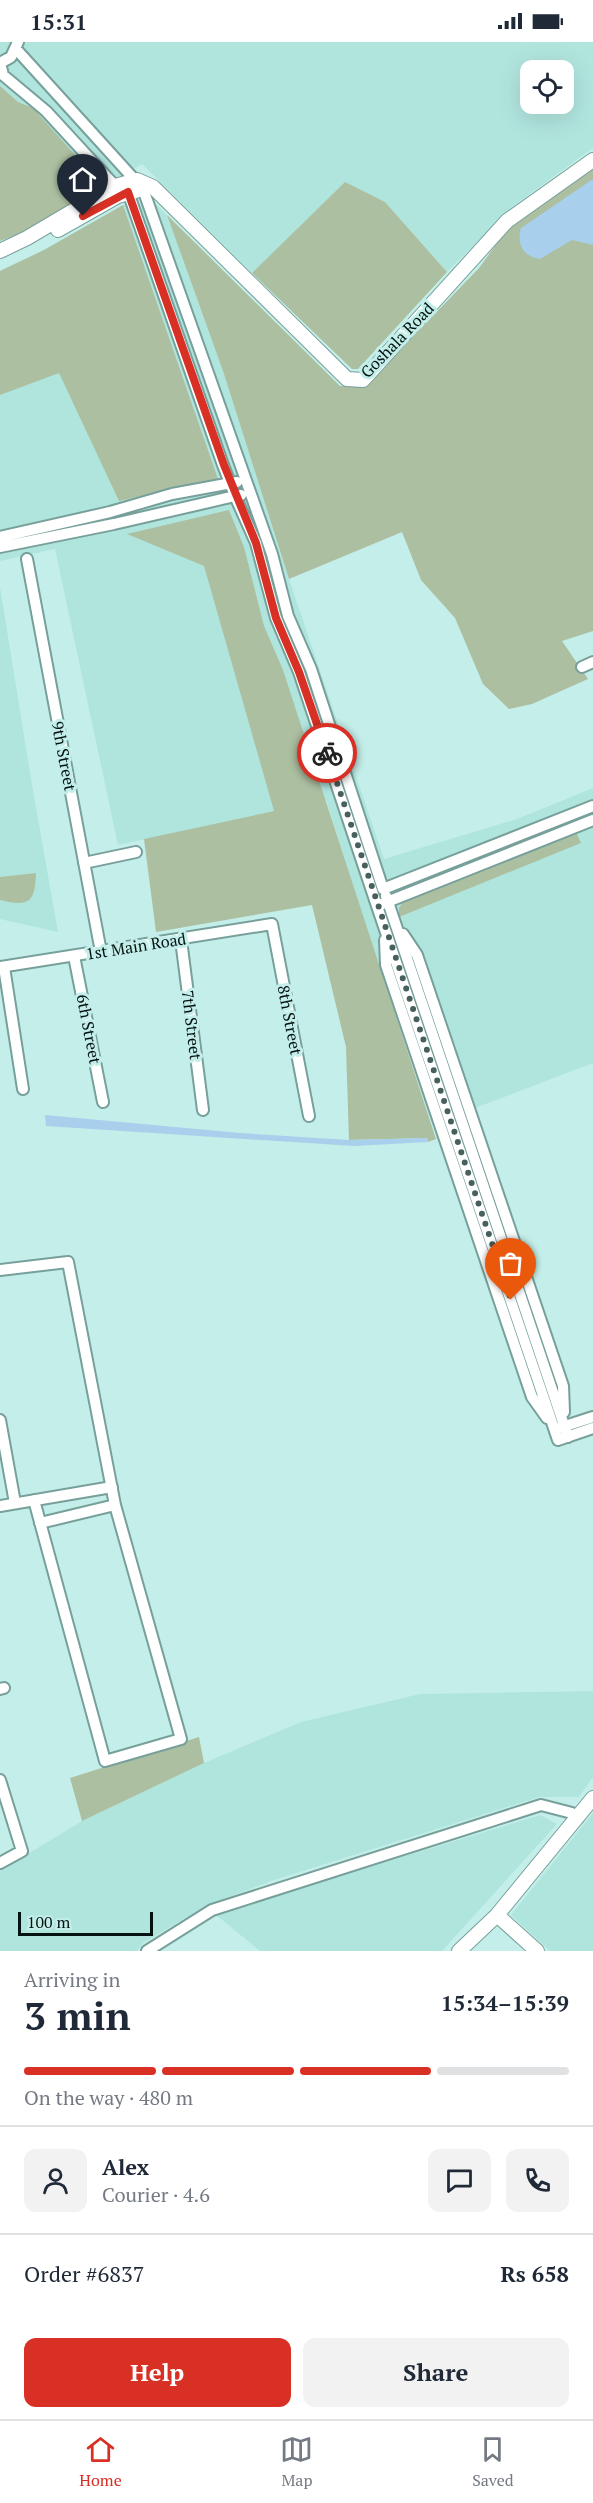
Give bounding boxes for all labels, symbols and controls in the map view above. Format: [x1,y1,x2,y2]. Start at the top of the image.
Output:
text: 15:31 [30,7,87,36]
map controls [520,60,574,114]
button: locate [520,60,574,114]
pin [57,154,108,216]
icon: home [66,163,99,196]
street label: Goshala Road [355,297,439,382]
street label: 9th Street [46,719,82,793]
courier [297,723,357,783]
icon: bike [311,737,344,770]
street label: 1st Main Road [84,927,188,965]
street label: 8th Street [272,983,308,1057]
street label: 7th Street [177,989,207,1061]
street label: 6th Street [71,992,107,1066]
pin [485,1238,536,1300]
icon: bag [494,1247,527,1280]
scale bar [18,1909,153,1936]
text: 100 m [27,1911,70,1933]
text: Arriving in [24,1966,120,1993]
text: 15:34–15:39 [441,1988,569,2017]
text: 3 min [24,1989,131,2041]
text: On the way · 480 m [24,2084,193,2111]
button: person [24,2149,87,2212]
button: chat [428,2149,491,2212]
button: phone [506,2149,569,2212]
text: Alex [102,2152,149,2181]
text: Courier · 4.6 [102,2181,210,2208]
text: Order #6837 [24,2259,144,2288]
text: Rs 658 [500,2259,569,2288]
button: Help [24,2338,291,2407]
button: Share [303,2338,569,2407]
tab: Home [79,2433,122,2491]
tab: Map [280,2433,313,2491]
tab: Saved [472,2433,514,2491]

